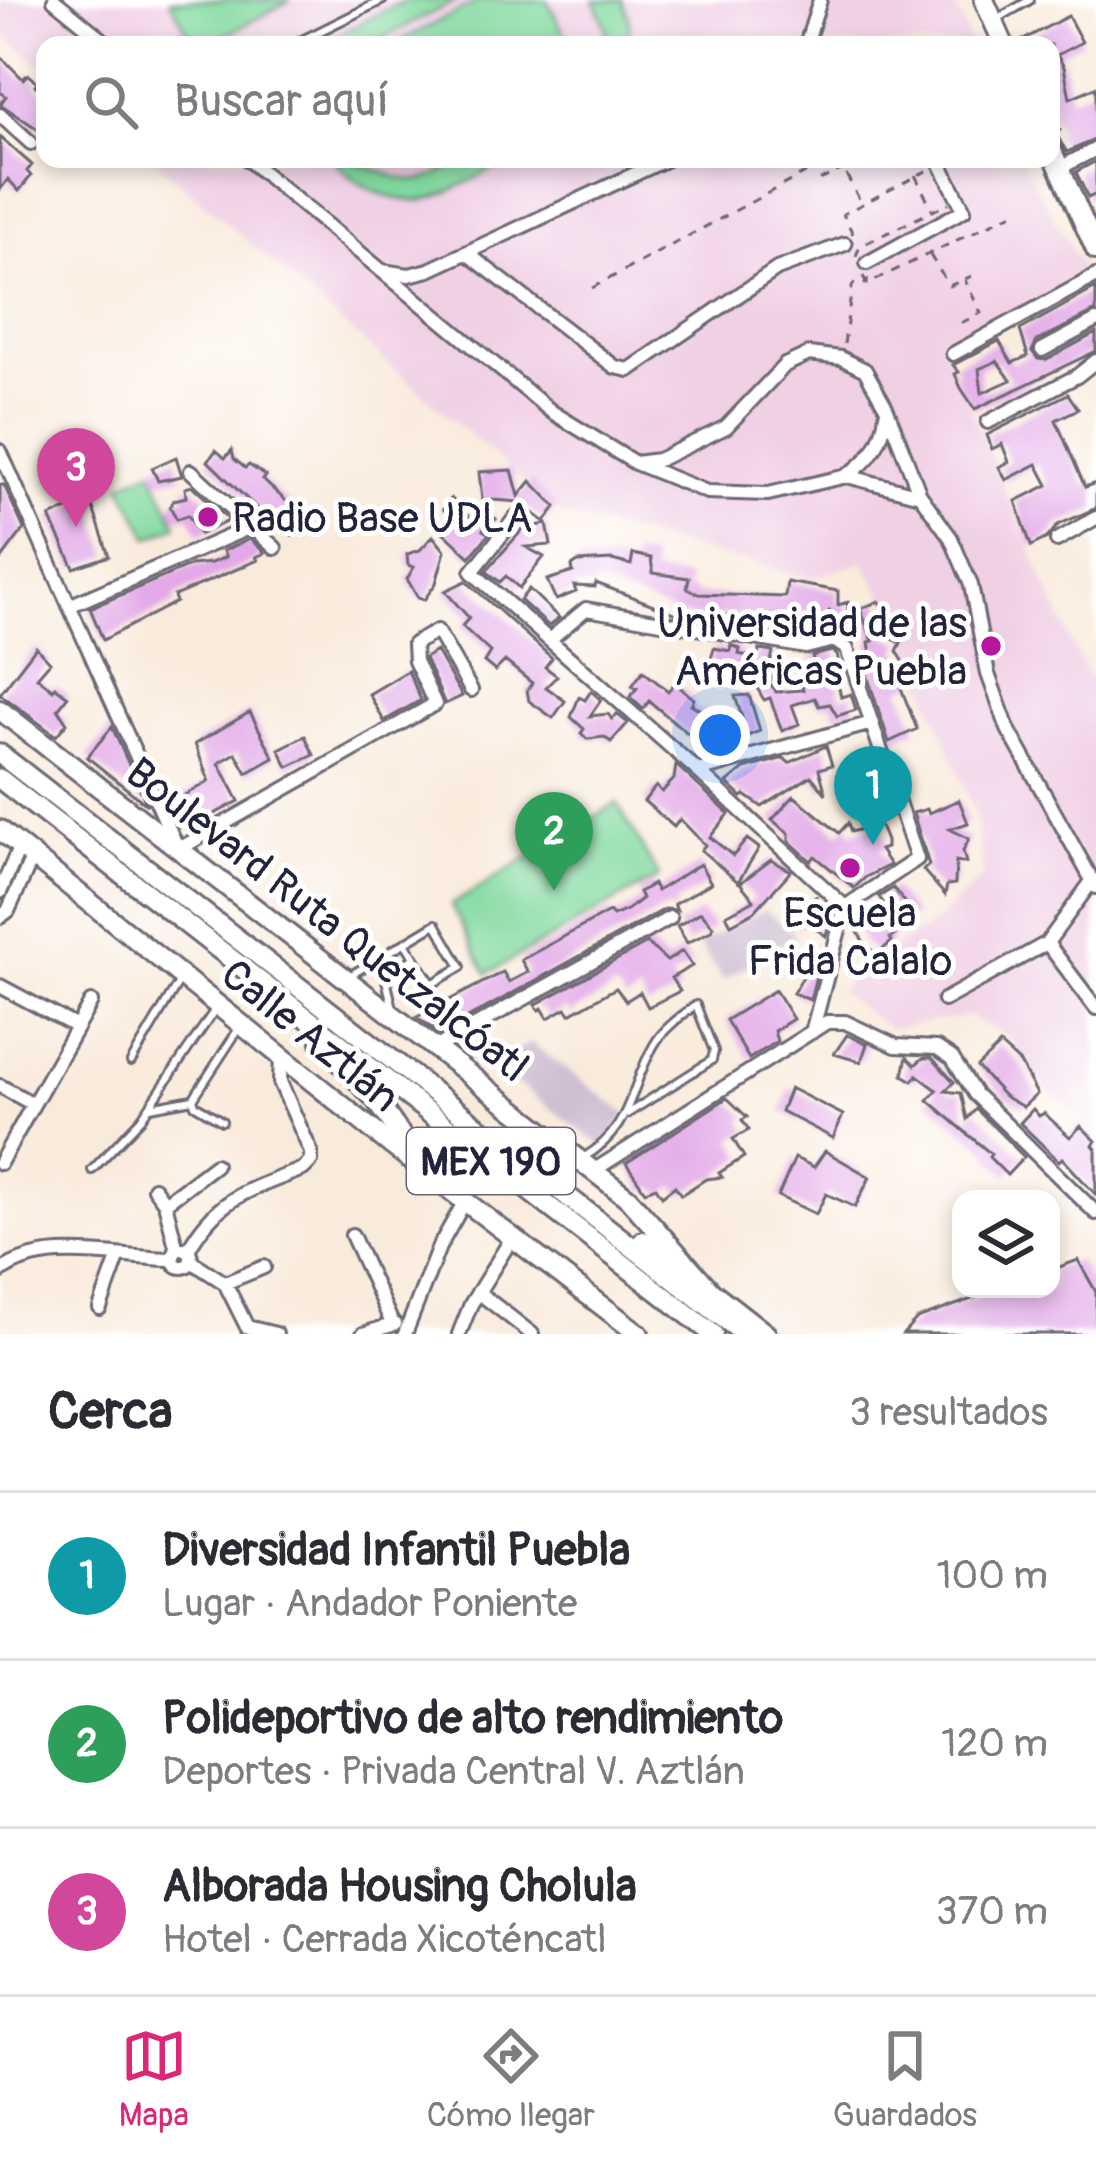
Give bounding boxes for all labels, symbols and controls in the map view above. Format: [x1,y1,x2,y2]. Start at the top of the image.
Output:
search box [36,36,1060,168]
icon: search [78,69,144,135]
text: Buscar aquí [174,74,389,130]
pin: 3 [37,428,115,527]
place label: Radio Base UDLA [232,493,533,545]
marker: Radio Base UDLA [195,504,221,530]
place label: Universidad de las Américas Puebla [657,598,967,698]
marker: Universidad de las Américas Puebla [978,633,1004,659]
your location [690,705,750,765]
pin: 1 [834,746,912,845]
street label: Boulevard Ruta Quetzalcóatl [115,747,539,1094]
pin: 2 [515,792,593,891]
marker: Escuela Frida Calalo [837,855,863,881]
place label: Escuela Frida Calalo [748,888,952,988]
street label: Calle Aztlán [210,949,409,1124]
road number: MEX 190 [407,1128,575,1194]
map controls [952,1190,1060,1298]
button: layers [952,1190,1060,1298]
text: Cerca [48,1380,172,1444]
text: 3 resultados [849,1388,1048,1437]
text: Diversidad Infantil Puebla [162,1523,630,1579]
text: 1 [79,1551,95,1600]
text: 100 m [936,1551,1048,1600]
text: Lugar · Andador Poniente [162,1579,577,1628]
text: Polideportivo de alto rendimiento [162,1691,783,1747]
text: 2 [76,1719,98,1768]
text: 120 m [941,1719,1048,1768]
text: Deportes · Privada Central V. Aztlán [162,1747,745,1796]
text: Alborada Housing Cholula [162,1859,637,1915]
text: 3 [76,1887,98,1936]
text: 370 m [936,1887,1048,1936]
text: Hotel · Cerrada Xicoténcatl [162,1915,606,1964]
tab: Mapa [119,2023,189,2136]
tab: Cómo llegar [427,2023,595,2136]
tab: Guardados [833,2023,977,2136]

